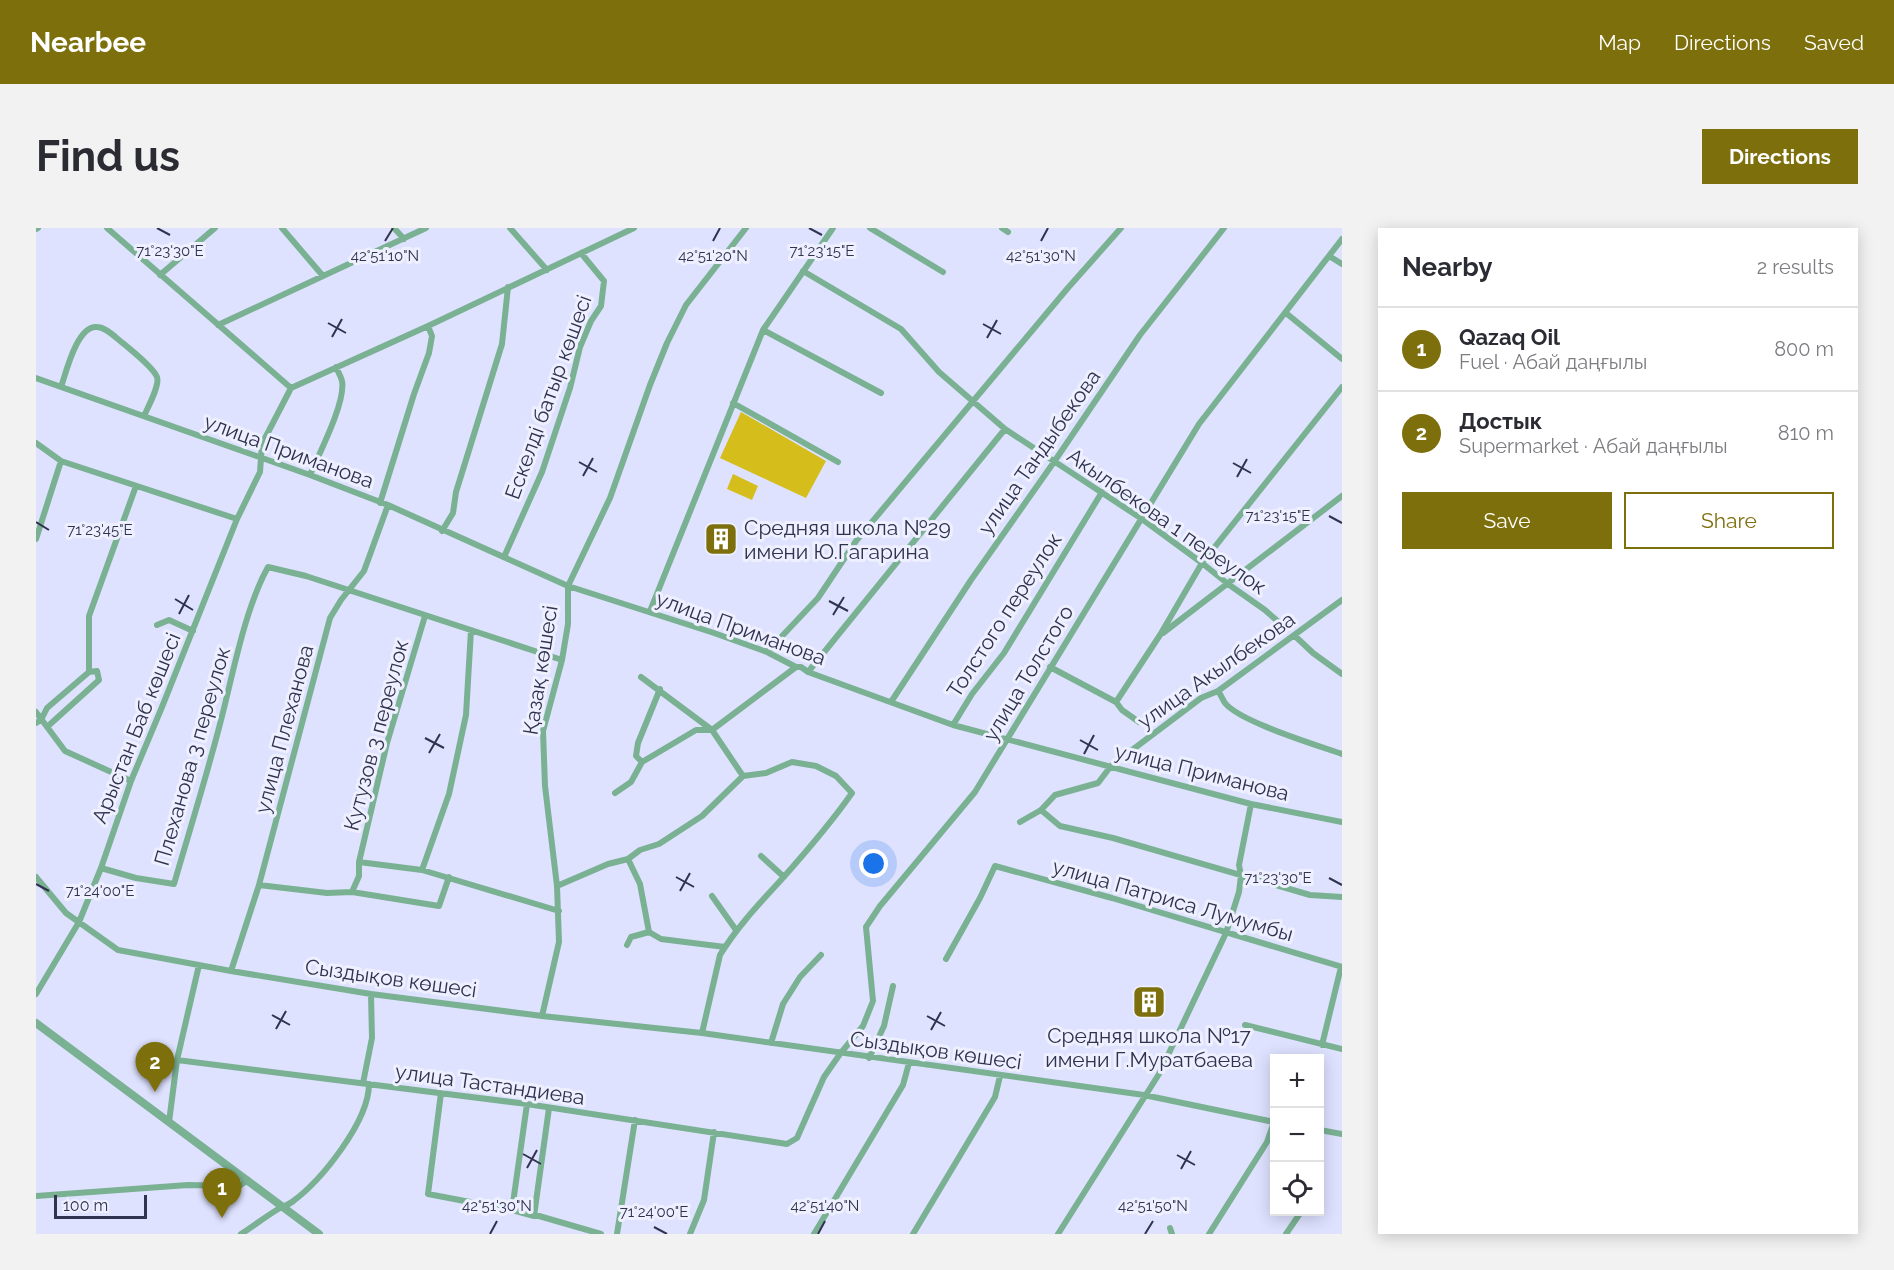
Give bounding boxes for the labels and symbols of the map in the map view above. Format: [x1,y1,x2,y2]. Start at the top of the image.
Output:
text: 71°23'30"E [136,242,204,260]
text: 71°23'15"E [790,242,854,260]
text: 42°51'10"N [351,247,419,265]
text: 42°51'20"N [678,247,748,265]
text: 42°51'30"N [1006,247,1076,265]
street label: Ескелді батыр көшесі [499,292,597,502]
street label: улица Тандыбекова [973,365,1105,539]
street label: улица Приманова [201,409,377,493]
street label: Акылбекова 1 переулок [1063,443,1272,599]
text: 71°23'15"E [1246,507,1310,525]
place label: Средняя школа №29 имени Ю.Гагарина [744,515,951,564]
text: 71°23'45"E [67,521,133,539]
building icon: Средняя школа №29 имени Ю.Гагарина [703,521,739,557]
street label: Толстого переулок [941,528,1067,702]
street label: улица Приманова [653,586,829,670]
street label: улица Толстого [978,601,1078,745]
street label: Қазақ көшесі [517,604,563,736]
street label: улица Акылбекова [1133,606,1299,734]
street label: Арыстан Баб көшесі [86,629,186,827]
street label: Кутузов 3 переулок [338,637,414,833]
street label: улица Плеханова [249,642,319,816]
street label: Плеханова 3 переулок [149,644,235,868]
street label: улица Приманова [1112,738,1292,806]
your location [859,849,888,878]
street label: улица Патриса Лумумбы [1050,854,1296,946]
text: 71°23'30"E [1244,869,1312,887]
text: 71°24'00"E [66,882,134,900]
street label: Сыздықов көшесі [304,954,478,1002]
building icon: Средняя школа №17 имени Г.Муратбаева [1131,984,1167,1020]
place label: Средняя школа №17 имени Г.Муратбаева [1045,1023,1253,1072]
street label: Сыздықов көшесі [849,1026,1023,1074]
pin: 2 [136,1042,174,1092]
street label: улица Тастандиева [394,1058,586,1110]
pin: 1 [202,1168,242,1218]
scale bar [54,1192,147,1220]
text: 42°51'30"N [462,1197,532,1215]
text: 42°51'40"N [791,1197,859,1215]
text: 42°51'50"N [1118,1197,1188,1215]
text: 71°24'00"E [620,1203,688,1221]

